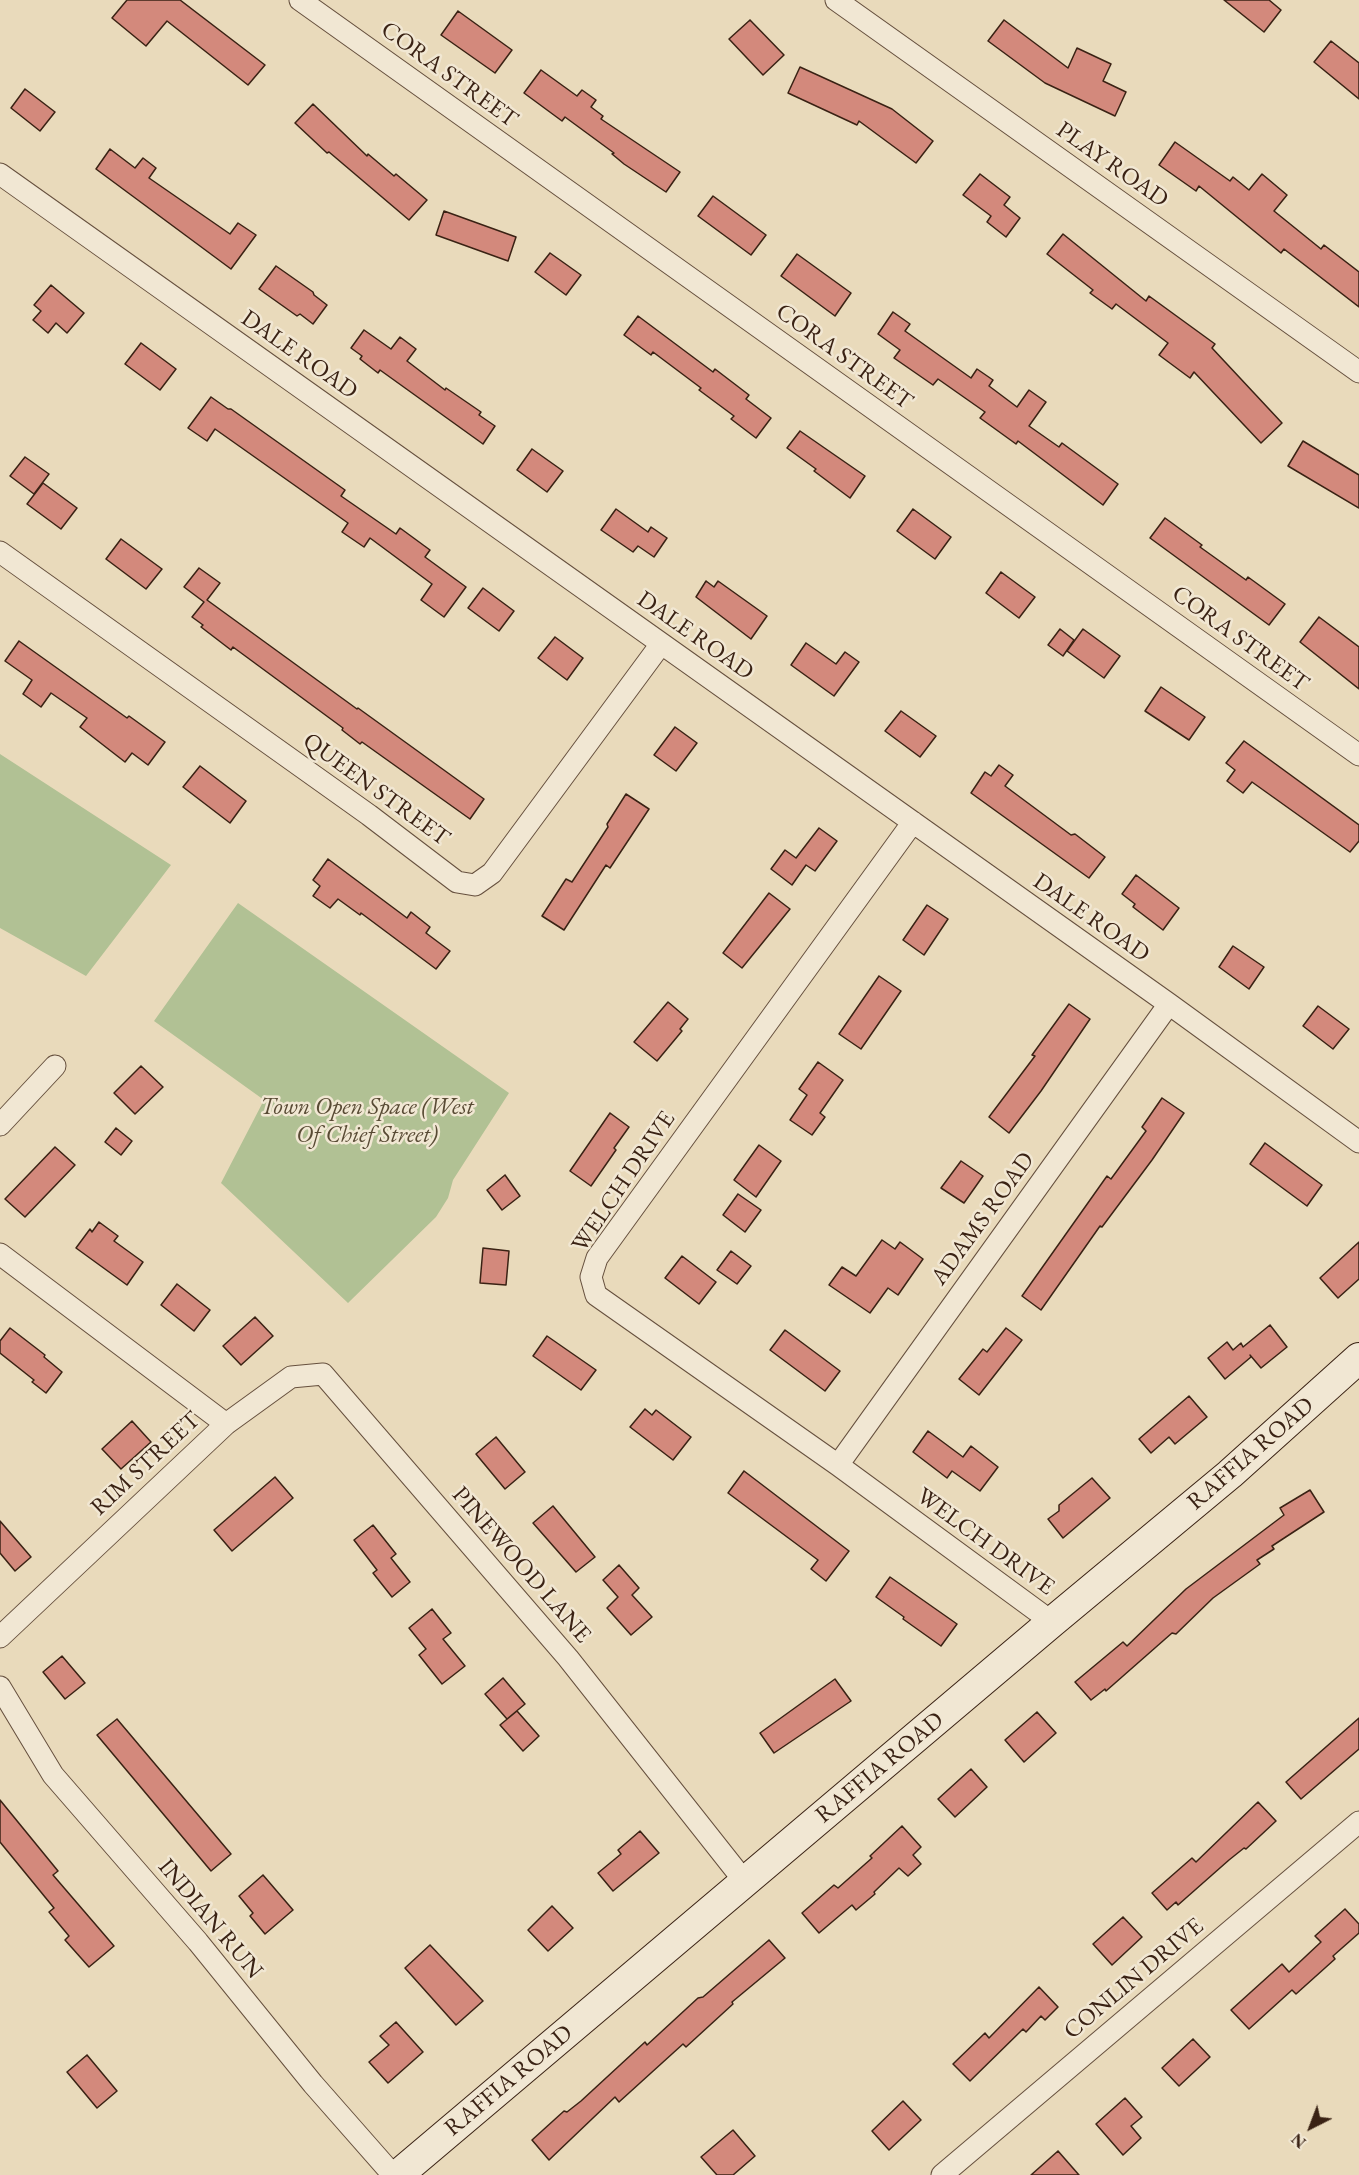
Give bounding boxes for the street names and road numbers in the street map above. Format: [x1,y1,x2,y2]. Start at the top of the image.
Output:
street label: CORA STREET [375,16,523,134]
street label: PLAY ROAD [1050,116,1174,214]
street label: CORA STREET [770,298,918,416]
street label: DALE ROAD [235,304,363,406]
street label: CORA STREET [1166,580,1314,698]
street label: DALE ROAD [631,585,759,687]
street label: QUEEN STREET [297,727,455,853]
street label: DALE ROAD [1027,867,1155,969]
street label: WELCH DRIVE [566,1106,682,1258]
street label: ADAMS ROAD [925,1147,1041,1291]
street label: RAFFIA ROAD [1182,1391,1320,1517]
street label: RIM STREET [85,1406,207,1522]
street label: PINEWOOD LANE [445,1481,597,1649]
street label: WELCH DRIVE [910,1482,1060,1602]
street label: RAFFIA ROAD [810,1706,950,1830]
street label: INDIAN RUN [152,1853,268,1985]
street label: CONLIN DRIVE [1058,1912,1210,2046]
street label: RAFFIA ROAD [439,2019,579,2143]

